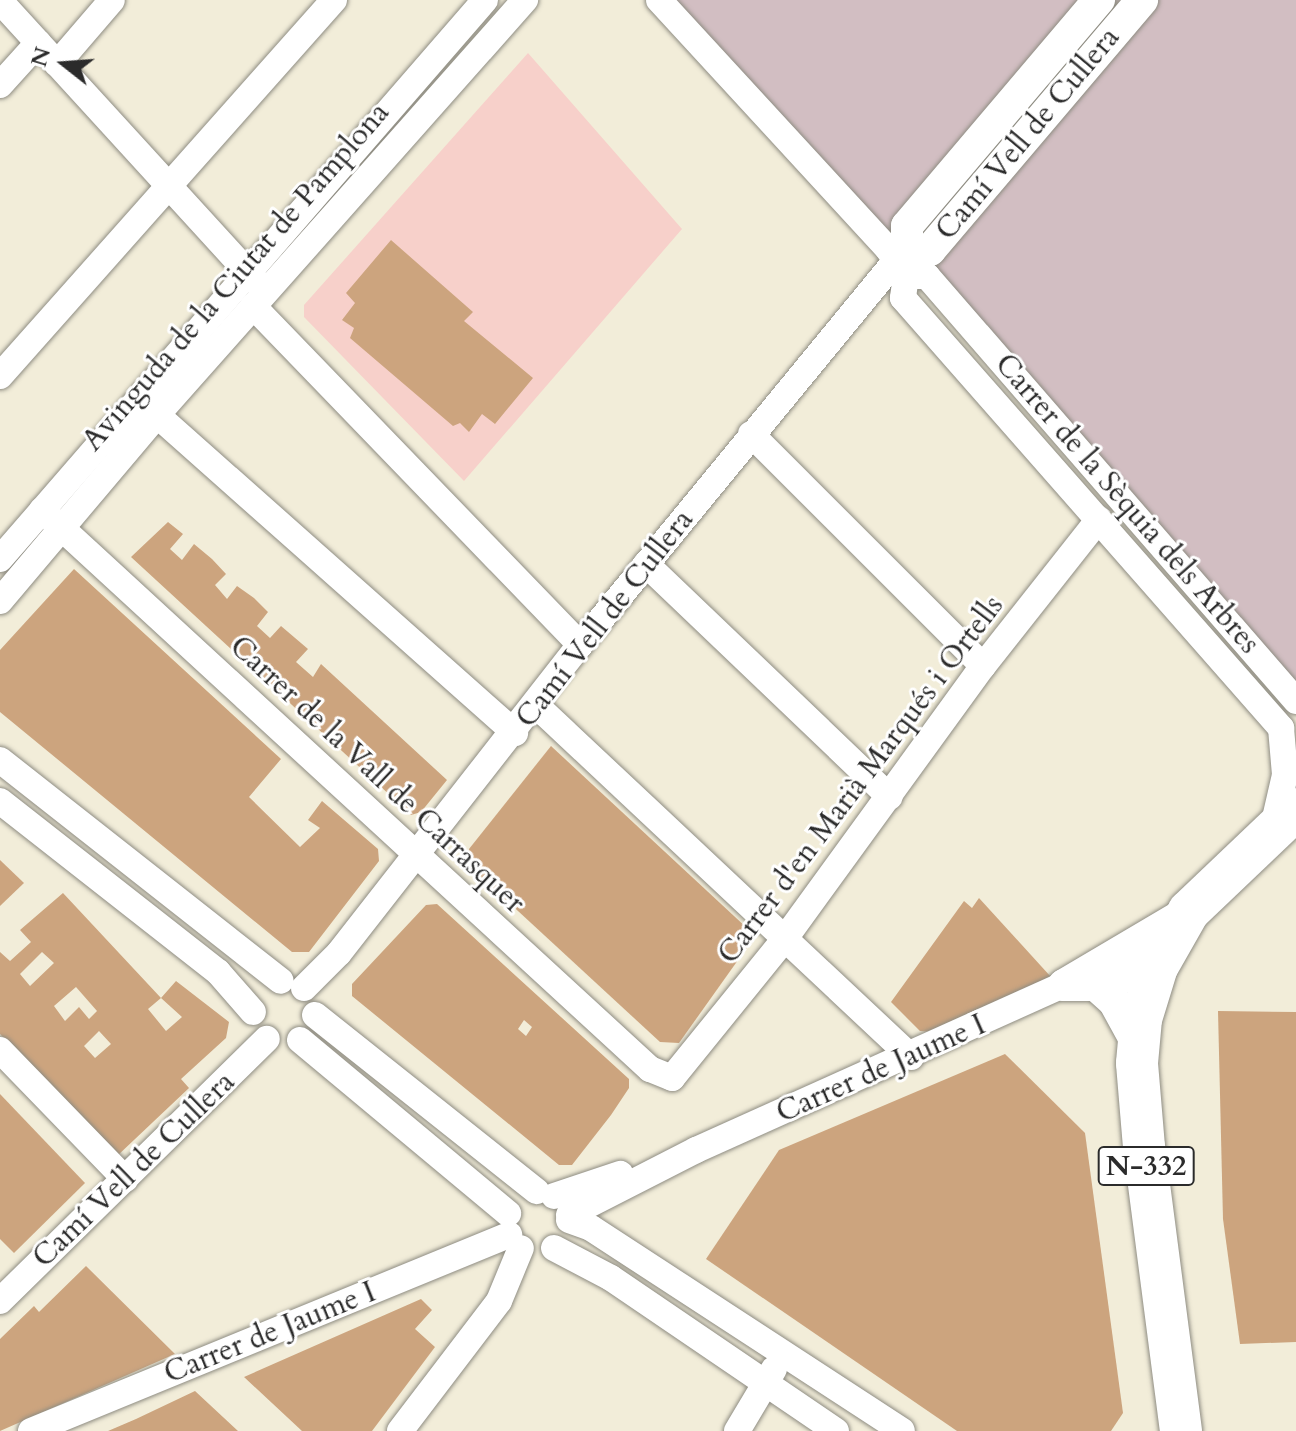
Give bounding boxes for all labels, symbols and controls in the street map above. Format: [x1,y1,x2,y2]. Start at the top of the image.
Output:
street label: Camí Vell de Cullera [929,20,1127,248]
north arrow [24,24,104,104]
text: N [24,43,58,70]
street label: Avinguda de la Ciutat de Pamplona [75,95,397,459]
street label: Carrer de la Sèquia dels Arbres [987,347,1267,661]
street label: Camí Vell de Cullera [509,503,701,735]
street label: Carrer d'en Marià Marqués i Ortells [711,589,1011,971]
street label: Carrer de la Vall de Carrasquer [222,629,532,921]
street label: Carrer de Jaume I [771,1007,991,1131]
street label: Camí Vell de Cullera [26,1064,242,1276]
road number: N-332 [1096,1142,1196,1190]
street label: Carrer de Jaume I [159,1274,381,1392]

